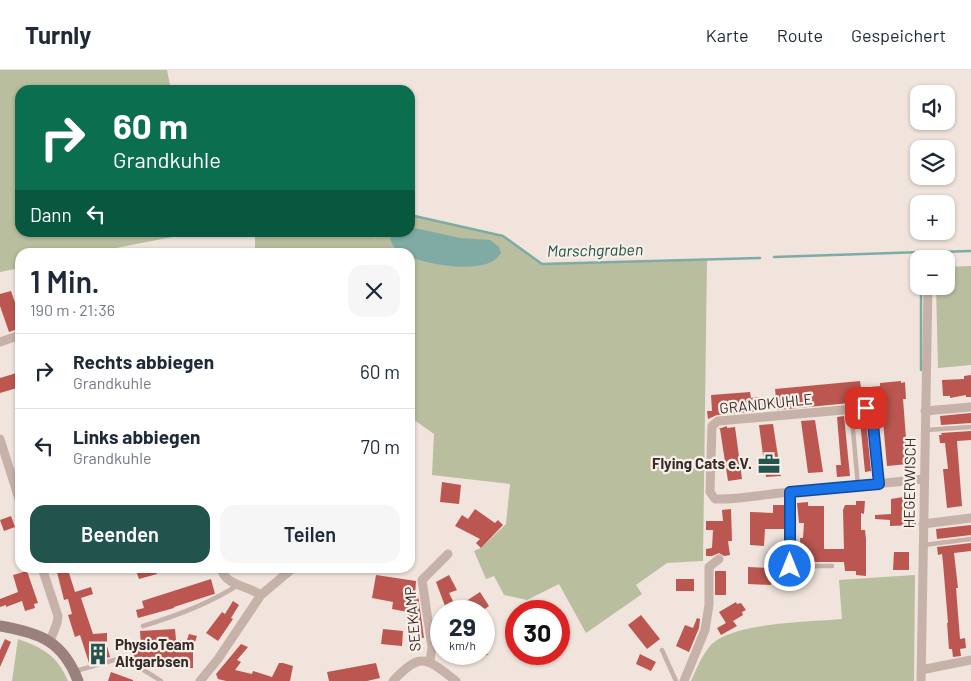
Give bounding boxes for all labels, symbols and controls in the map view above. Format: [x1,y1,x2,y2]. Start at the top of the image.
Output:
text: Turnly [25,20,91,49]
text: Karte [706,24,749,46]
text: Route [777,24,823,46]
text: Gespeichert [851,24,946,46]
map controls [910,85,955,295]
button: sound [910,85,955,130]
text: 60 m [113,104,188,146]
icon: right [30,105,95,170]
button: layers [910,140,955,185]
text: Grandkuhle [113,146,221,172]
button: + [910,195,955,240]
icon: left [82,200,110,228]
text: Dann [30,203,72,226]
water label: Marschgraben [547,239,643,260]
button: − [910,250,955,295]
text: 1 Min. [30,263,100,299]
button: close [348,265,400,317]
text: 190 m · 21:36 [30,300,115,319]
text: Rechts abbiegen [73,350,214,373]
icon: right [30,357,58,385]
text: 60 m [360,360,400,383]
text: Grandkuhle [73,373,151,392]
pin [845,387,887,429]
street label: GRANDKUHLE [718,389,813,417]
icon: arrive [852,394,880,422]
text: Links abbiegen [73,425,200,448]
icon: left [30,432,58,460]
text: 70 m [361,435,400,458]
street label: HEGERWISCH [899,437,919,529]
text: Grandkuhle [73,448,151,467]
office icon: Flying Cats e.V. [756,451,782,477]
place label: Flying Cats e.V. [652,454,752,472]
button: Beenden [30,505,210,563]
button: Teilen [220,505,400,563]
position arrow [763,539,815,591]
street label: SEEKAMP [400,586,424,652]
speed limit sign: 30 [505,600,570,665]
text: 29 [449,611,476,641]
place label: PhysioTeam Altgarbsen [115,635,194,670]
text: km/h [449,638,476,652]
building icon: PhysioTeam Altgarbsen [85,641,111,667]

